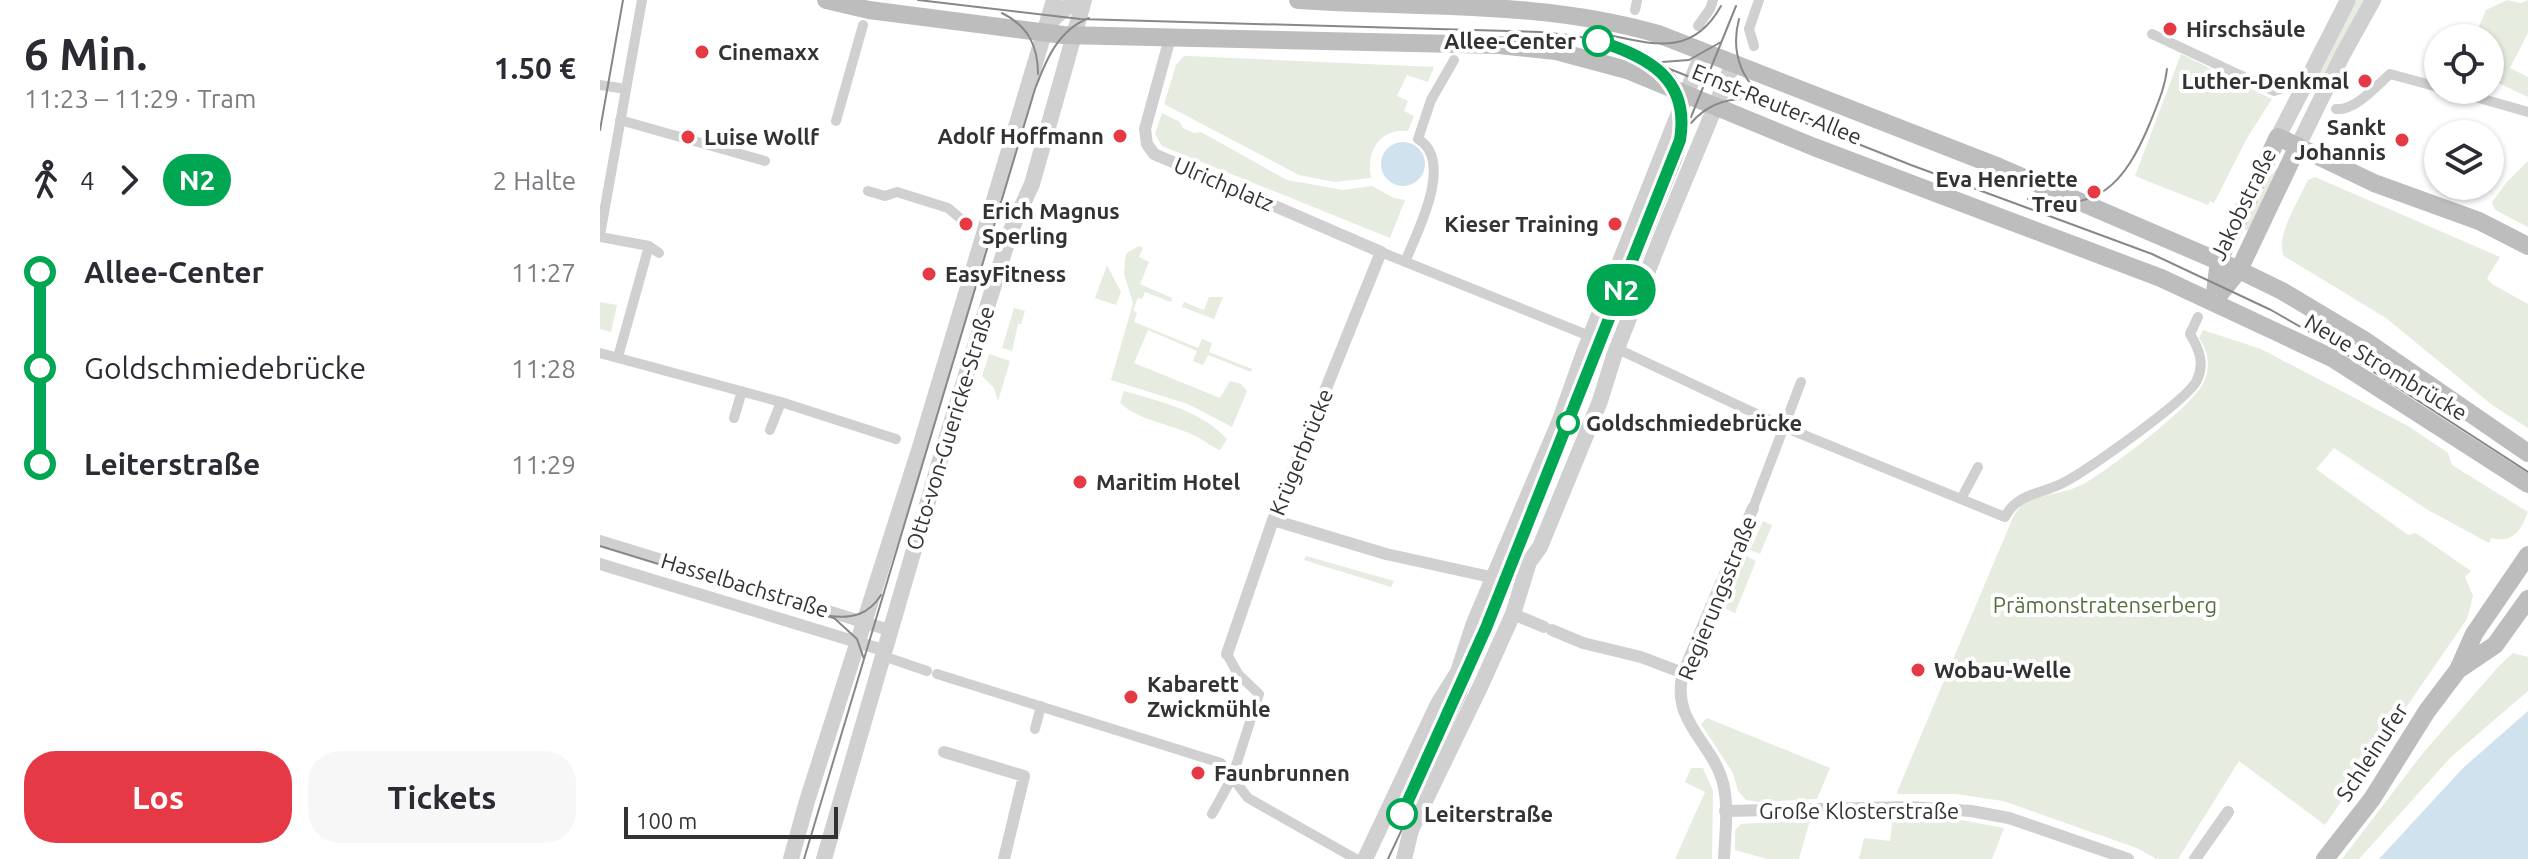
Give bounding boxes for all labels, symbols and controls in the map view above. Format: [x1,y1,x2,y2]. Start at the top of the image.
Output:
place label: Hirschsäule [2186,16,2306,41]
marker: Hirschsäule [2161,20,2179,38]
map controls [2424,24,2504,200]
button: locate [2424,24,2504,104]
marker: Allee-Center [1583,26,1613,56]
place label: Allee-Center [1444,28,1576,53]
text: 6 Min. [24,29,147,78]
place label: Cinemaxx [718,39,819,64]
marker: Cinemaxx [693,43,711,61]
text: 1.50 € [494,51,576,85]
street label: Ernst-Reuter-Allee [1689,58,1866,149]
place label: Luther-Denkmal [2181,68,2349,93]
marker: Luther-Denkmal [2356,72,2374,90]
text: 11:23 – 11:29 · Tram [24,84,256,113]
place label: Sankt Johannis [2294,114,2386,164]
button: layers [2424,120,2504,200]
place label: Adolf Hoffmann [937,123,1104,148]
place label: Luise Wollf [704,124,820,149]
marker: Adolf Hoffmann [1111,127,1129,145]
marker: Luise Wollf [679,128,697,146]
marker: Sankt Johannis [2393,131,2411,149]
street label: Jakobstraße [2205,144,2280,264]
street label: Ulrichplatz [1171,151,1278,216]
icon: walk [24,158,68,202]
icon: forward [107,158,151,202]
text: N2 [179,164,215,195]
text: 4 [80,166,95,195]
text: 2 Halte [493,166,576,195]
place label: Eva Henriette Treu [1936,166,2078,216]
marker: Eva Henriette Treu [2085,183,2103,201]
place label: Erich Magnus Sperling [982,198,1120,248]
place label: Kieser Training [1444,211,1599,236]
marker: Erich Magnus Sperling [957,215,975,233]
marker: Kieser Training [1606,215,1624,233]
text: Allee-Center [84,255,264,289]
text: 11:27 [511,258,576,287]
place label: EasyFitness [945,261,1066,286]
line badge: N2 [1585,264,1657,316]
marker: EasyFitness [920,265,938,283]
text: N2 [1603,274,1639,305]
street label: Otto-von-Guericke-Straße [900,303,999,553]
street label: Neue Strombrücke [2301,308,2472,425]
text: Goldschmiedebrücke [84,351,366,385]
text: 11:28 [511,354,576,383]
street label: Krügerbrücke [1264,385,1337,519]
place label: Goldschmiedebrücke [1586,410,1802,435]
marker: Goldschmiedebrücke [1557,412,1579,434]
text: Leiterstraße [84,447,260,481]
text: 11:29 [511,450,576,479]
place label: Maritim Hotel [1096,469,1240,494]
marker: Maritim Hotel [1071,473,1089,491]
street label: Regierungsstraße [1672,512,1761,684]
street label: Hasselbachstraße [658,547,832,622]
park label: Prämonstratenserberg [1993,592,2217,617]
place label: Wobau-Welle [1934,657,2071,682]
marker: Wobau-Welle [1909,661,1927,679]
place label: Kabarett Zwickmühle [1147,671,1271,721]
marker: Kabarett Zwickmühle [1122,688,1140,706]
street label: Schleinufer [2331,698,2413,805]
button: Los [24,751,292,843]
button: Tickets [308,751,576,843]
place label: Faunbrunnen [1214,760,1350,785]
marker: Faunbrunnen [1189,764,1207,782]
street label: Große Klosterstraße [1759,798,1959,823]
marker: Leiterstraße [1387,799,1417,829]
place label: Leiterstraße [1424,801,1553,826]
scale bar [624,803,838,839]
text: 100 m [636,808,697,833]

